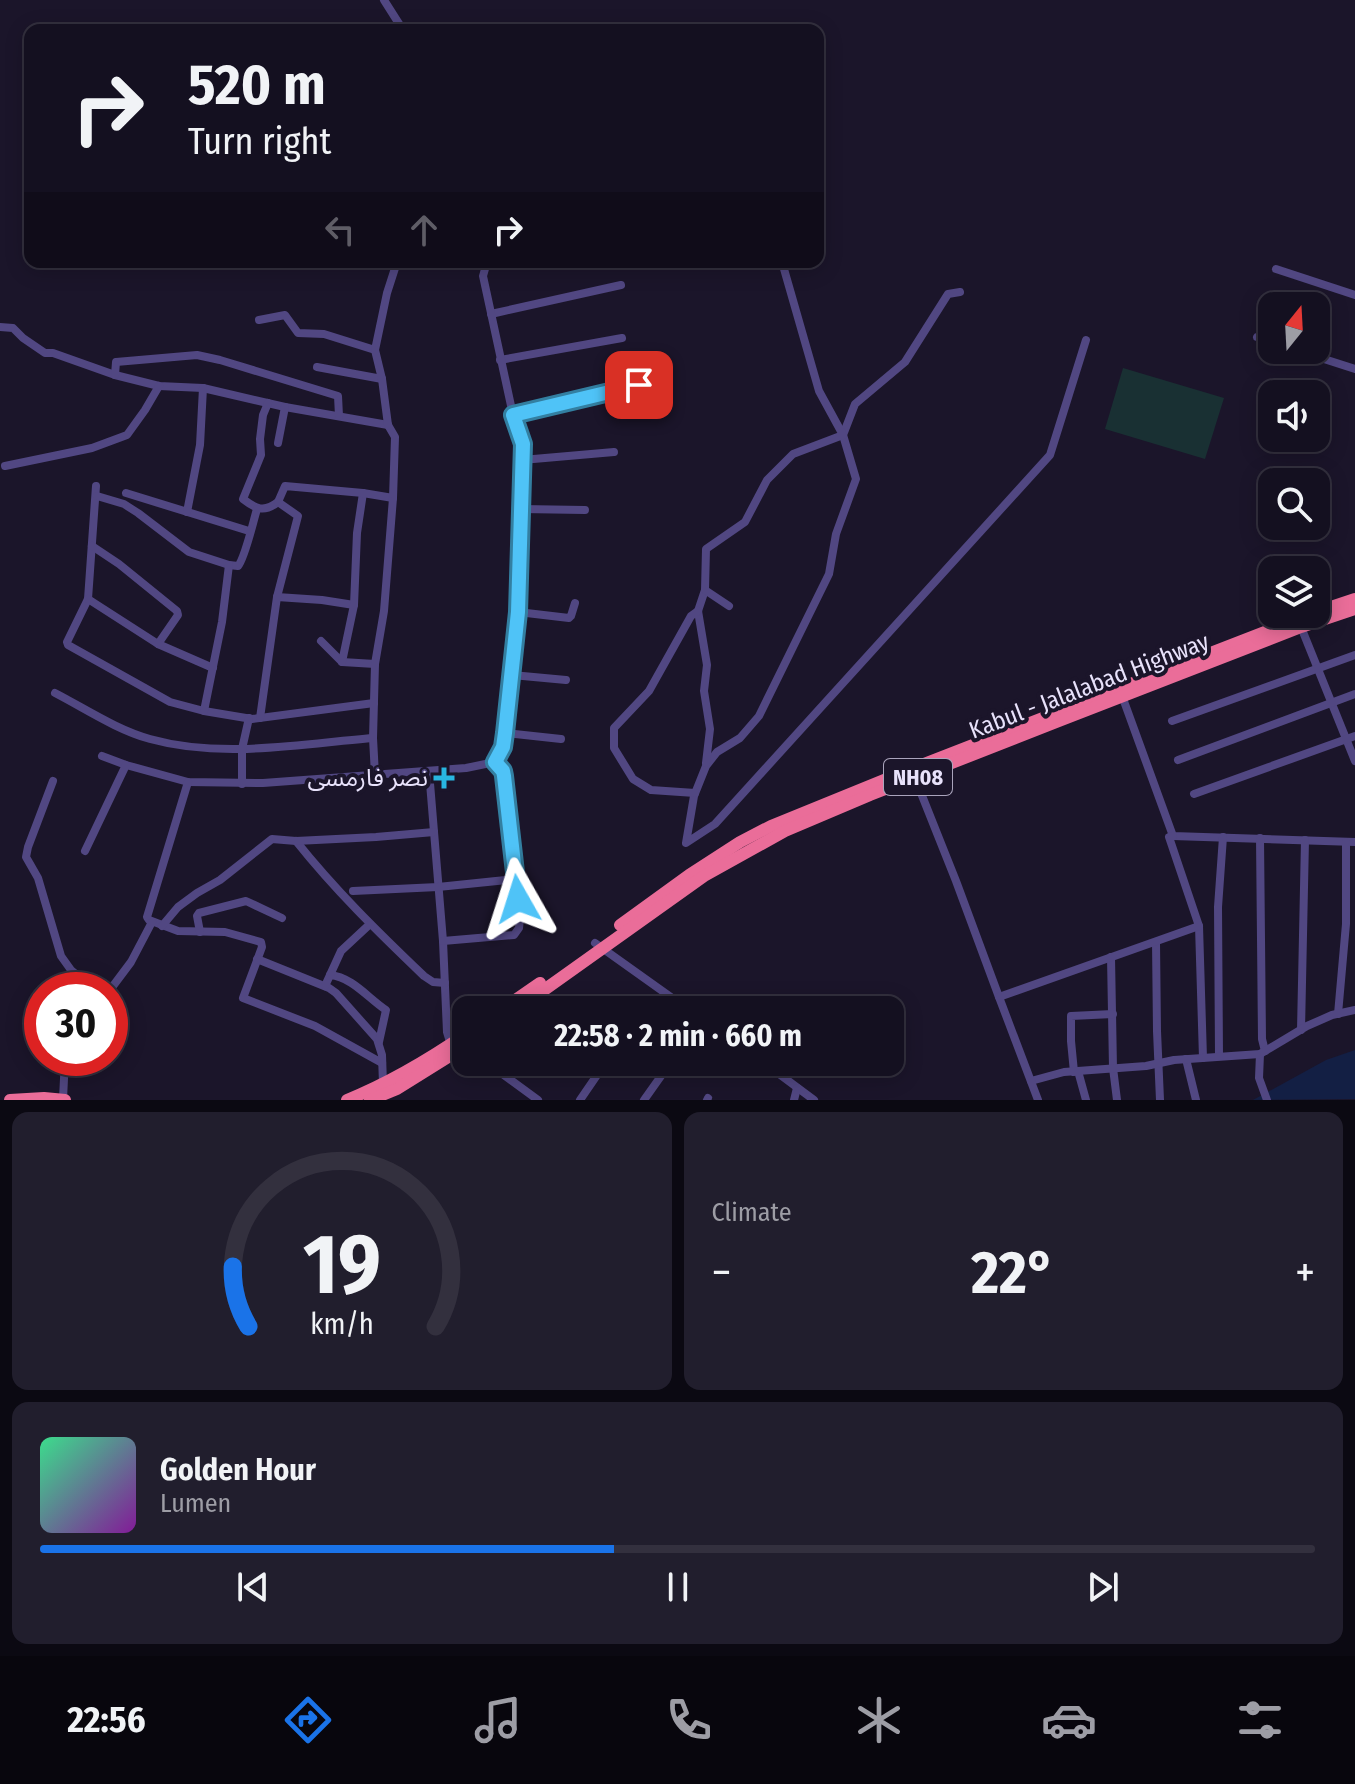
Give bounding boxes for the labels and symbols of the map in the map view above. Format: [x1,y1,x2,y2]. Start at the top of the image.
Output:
north arrow [1258,292,1330,364]
pin [605,351,673,419]
street label: Kabul - Jalalabad Highway [965,627,1213,745]
road number: NH08 [884,759,952,795]
place label: نصر فارمسی [307,764,428,792]
marker: نصر فارمسی [435,769,453,787]
position arrow [476,857,560,941]
speed limit sign: 30 [24,972,128,1076]

